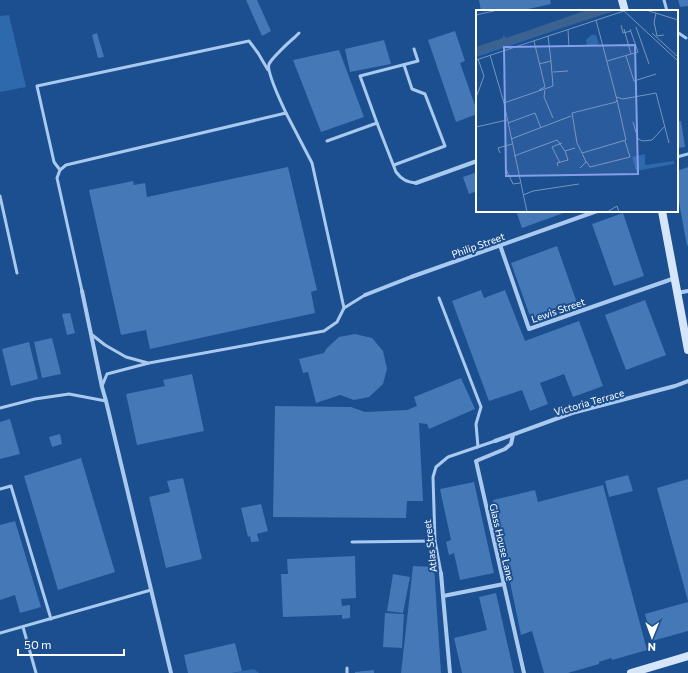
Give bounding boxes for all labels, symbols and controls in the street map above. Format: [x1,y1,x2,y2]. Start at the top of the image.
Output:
inset map [476,10,678,212]
street label: Philip Street [450,230,506,260]
street label: Lewis Street [529,295,587,325]
street label: Victoria Terrace [553,386,625,418]
street label: Glass House Lane [487,502,517,582]
street label: Atlas Street [421,519,439,573]
north arrow [632,617,672,657]
scale bar [18,631,124,657]
text: 50 m [24,637,52,651]
text: N [648,641,656,654]

